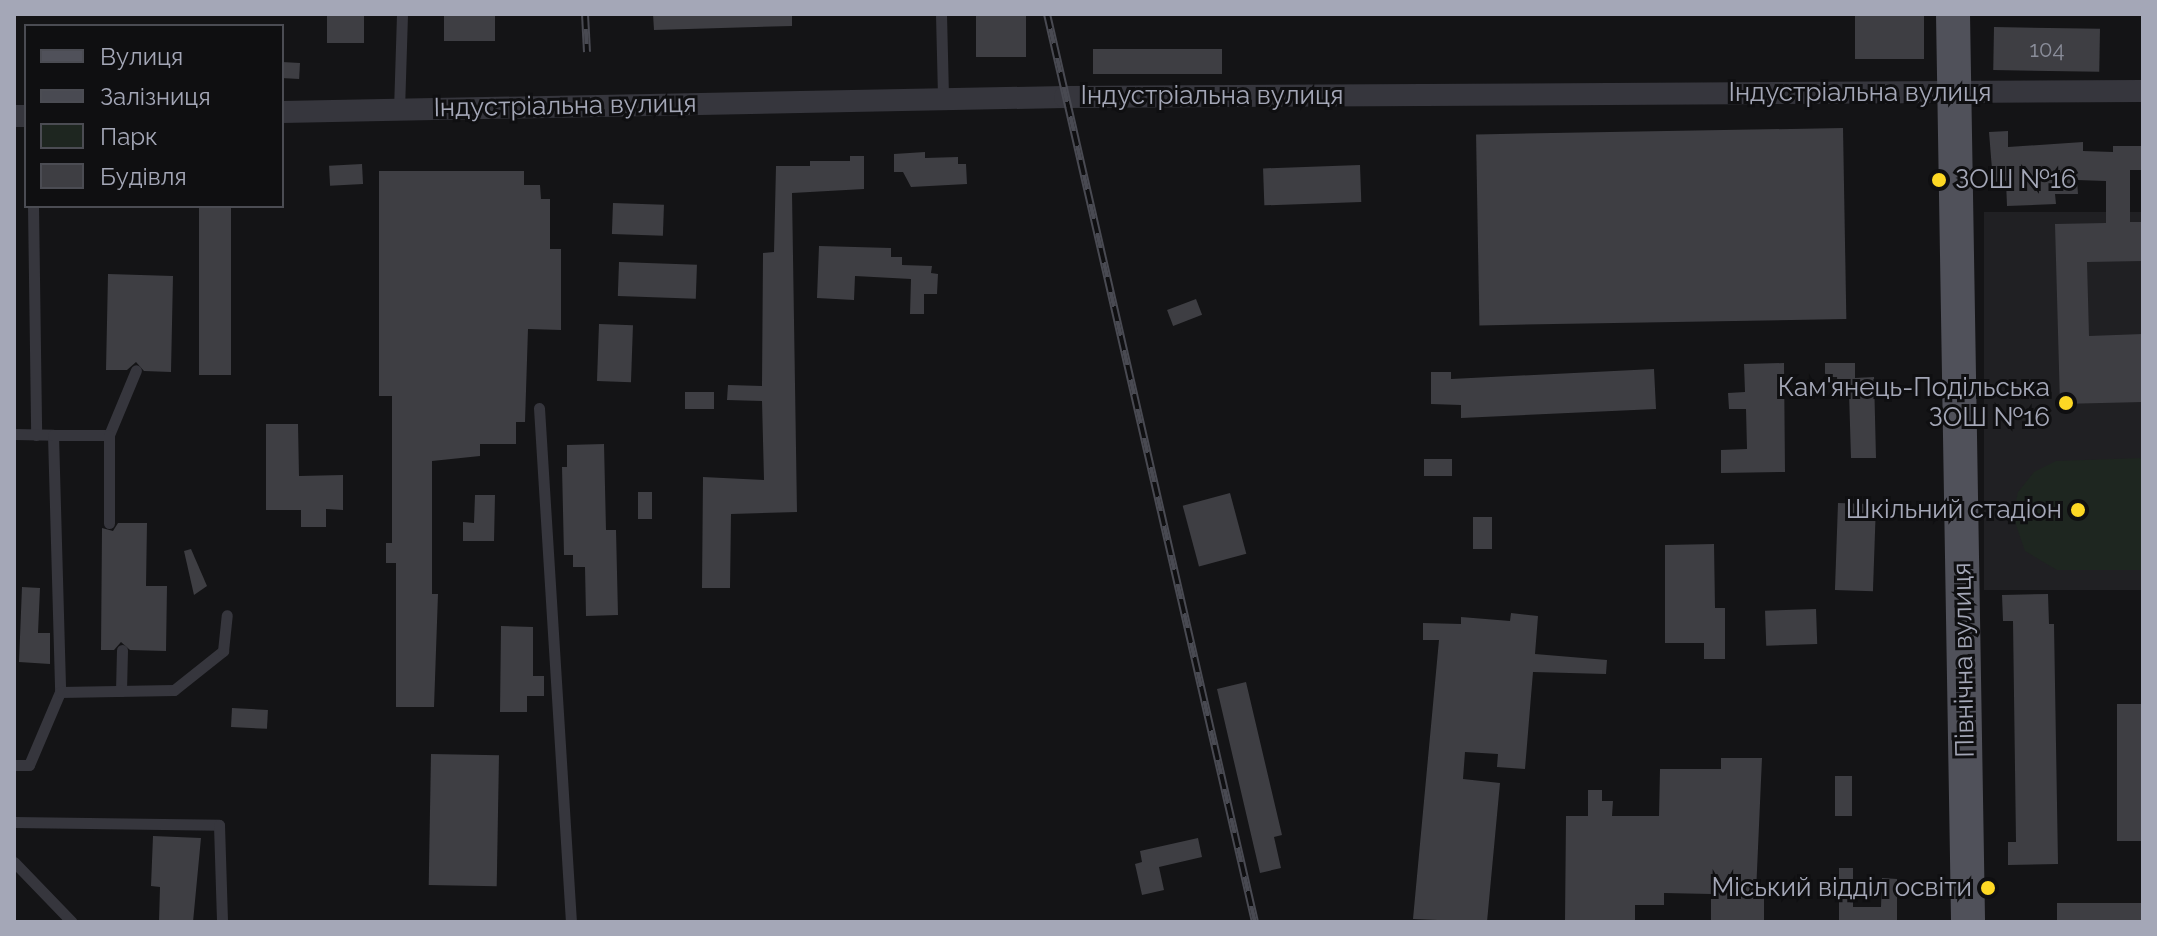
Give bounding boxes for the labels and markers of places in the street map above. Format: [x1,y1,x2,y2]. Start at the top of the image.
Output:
place label: ЗОШ №16 [1955,164,2076,196]
marker: ЗОШ №16 [1930,171,1948,189]
place label: Кам'янець-Подільська ЗОШ №16 [1778,372,2050,434]
marker: Кам'янець-Подільська ЗОШ №16 [2057,394,2075,412]
place label: Шкільний стадіон [1846,494,2062,526]
marker: Шкільний стадіон [2069,501,2087,519]
place label: Міський відділ освіти [1712,872,1972,904]
marker: Міський відділ освіти [1979,879,1997,897]

